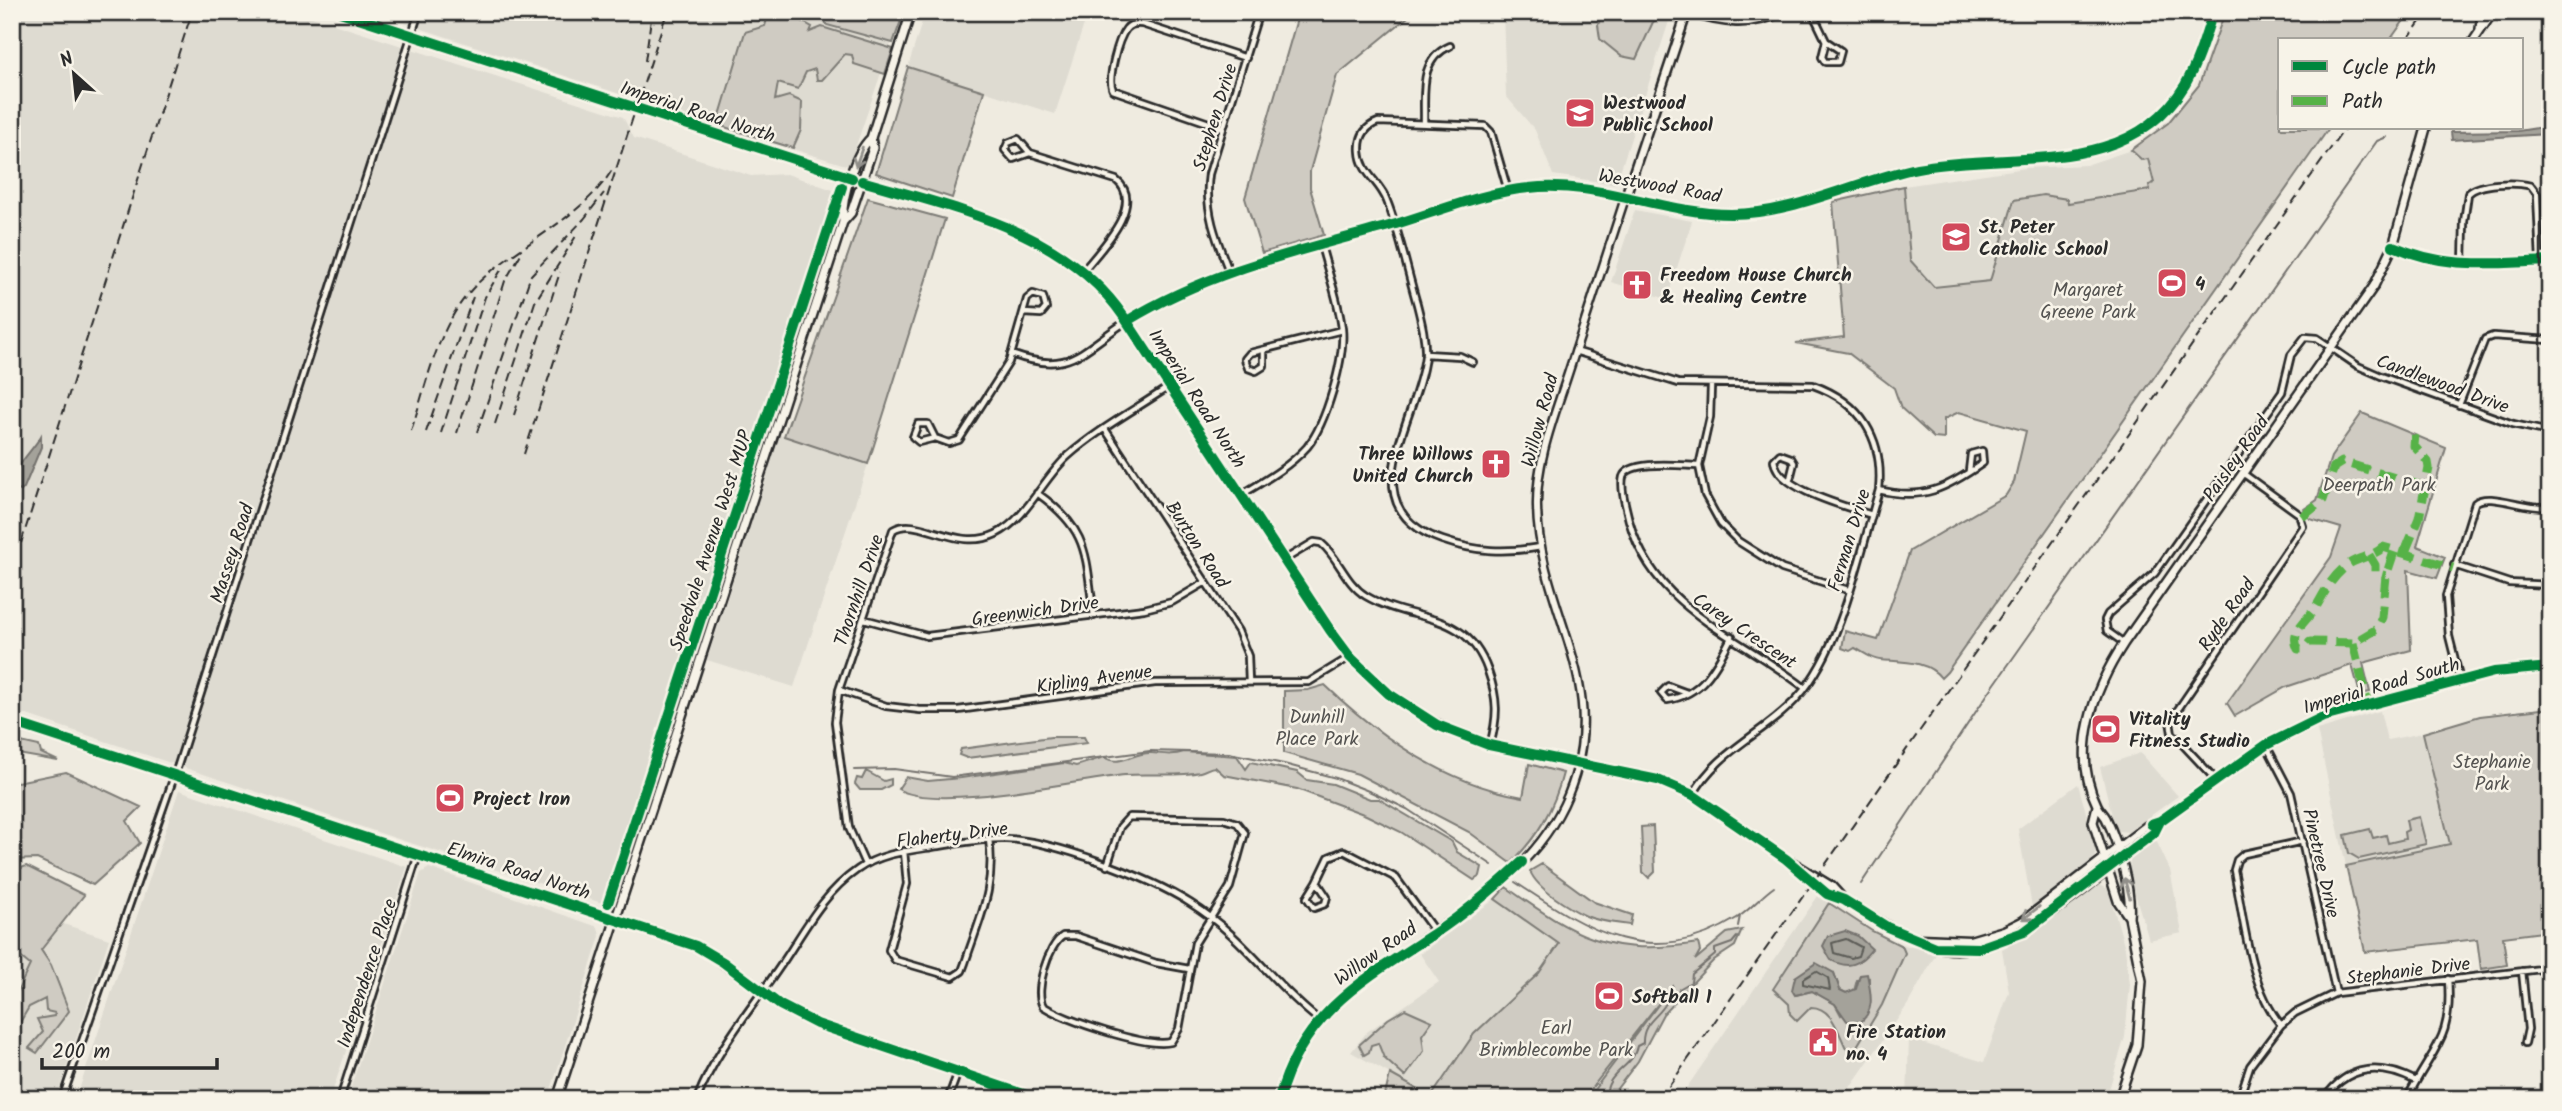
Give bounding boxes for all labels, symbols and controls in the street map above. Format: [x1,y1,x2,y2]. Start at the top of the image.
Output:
north arrow [38,38,108,108]
legend [2278,38,2524,130]
text: N [55,45,79,77]
text: Cycle path [2342,52,2436,85]
street label: Stephen Drive [1185,60,1247,175]
street label: Imperial Road North [616,74,779,152]
text: Path [2342,86,2383,119]
place label: Westwood Public School [1603,89,1714,141]
school or university icon: Westwood Public School [1563,96,1597,130]
one-way arrow [852,145,864,167]
street label: Westwood Road [1596,161,1724,213]
place label: St. Peter Catholic School [1979,213,2109,265]
school or university icon: St. Peter Catholic School [1939,220,1973,254]
place label: Freedom House Church & Healing Centre [1660,261,1852,313]
sports icon: 4 [2155,266,2189,300]
church icon: Freedom House Church & Healing Centre [1620,268,1654,302]
place label: 4 [2195,270,2206,300]
park label: Margaret Greene Park [2040,276,2136,328]
street label: Imperial Road North [1140,323,1253,475]
street label: Candlewood Drive [2371,347,2514,423]
street label: Willow Road [1514,370,1568,471]
street label: Paisley Road [2196,409,2278,509]
street label: Speedvale Avenue West MUP [662,426,762,655]
place label: Three Willows United Church [1352,440,1473,492]
church icon: Three Willows United Church [1479,447,1513,481]
park label: Deerpath Park [2322,471,2436,501]
street label: Ferman Drive [1820,485,1880,596]
street label: Burton Road [1157,495,1236,595]
street label: Massey Road [203,499,263,607]
street label: Thornhill Drive [827,530,893,651]
street label: Ryde Road [2191,572,2264,658]
street label: Carey Crescent [1686,586,1803,678]
street label: Greenwich Drive [970,588,1101,636]
street label: Imperial Road South [2300,650,2463,724]
street label: Kipling Avenue [1034,657,1155,703]
park label: Dunhill Place Park [1276,703,1359,755]
place label: Vitality Fitness Studio [2129,705,2250,757]
sports icon: Vitality Fitness Studio [2089,712,2123,746]
park label: Stephanie Park [2453,748,2531,800]
sports icon: Project Iron [433,781,467,815]
place label: Project Iron [473,785,570,815]
street label: Pinetree Drive [2293,806,2347,922]
street label: Flaherty Drive [895,814,1010,858]
street label: Elmira Road North [443,835,594,909]
one-way arrow [2120,877,2133,900]
street label: Independence Place [330,895,406,1052]
one-way arrow [2022,906,2041,921]
street label: Willow Road [1328,915,1424,994]
street label: Stephanie Drive [2345,949,2472,994]
sports icon: Softball 1 [1592,979,1626,1013]
place label: Softball 1 [1632,983,1712,1013]
park label: Earl Brimblecombe Park [1479,1014,1633,1066]
place label: Fire Station no. 4 [1846,1018,1946,1070]
public building icon: Fire Station no. 4 [1806,1025,1840,1059]
scale bar [42,1027,217,1071]
text: 200 m [52,1036,110,1069]

